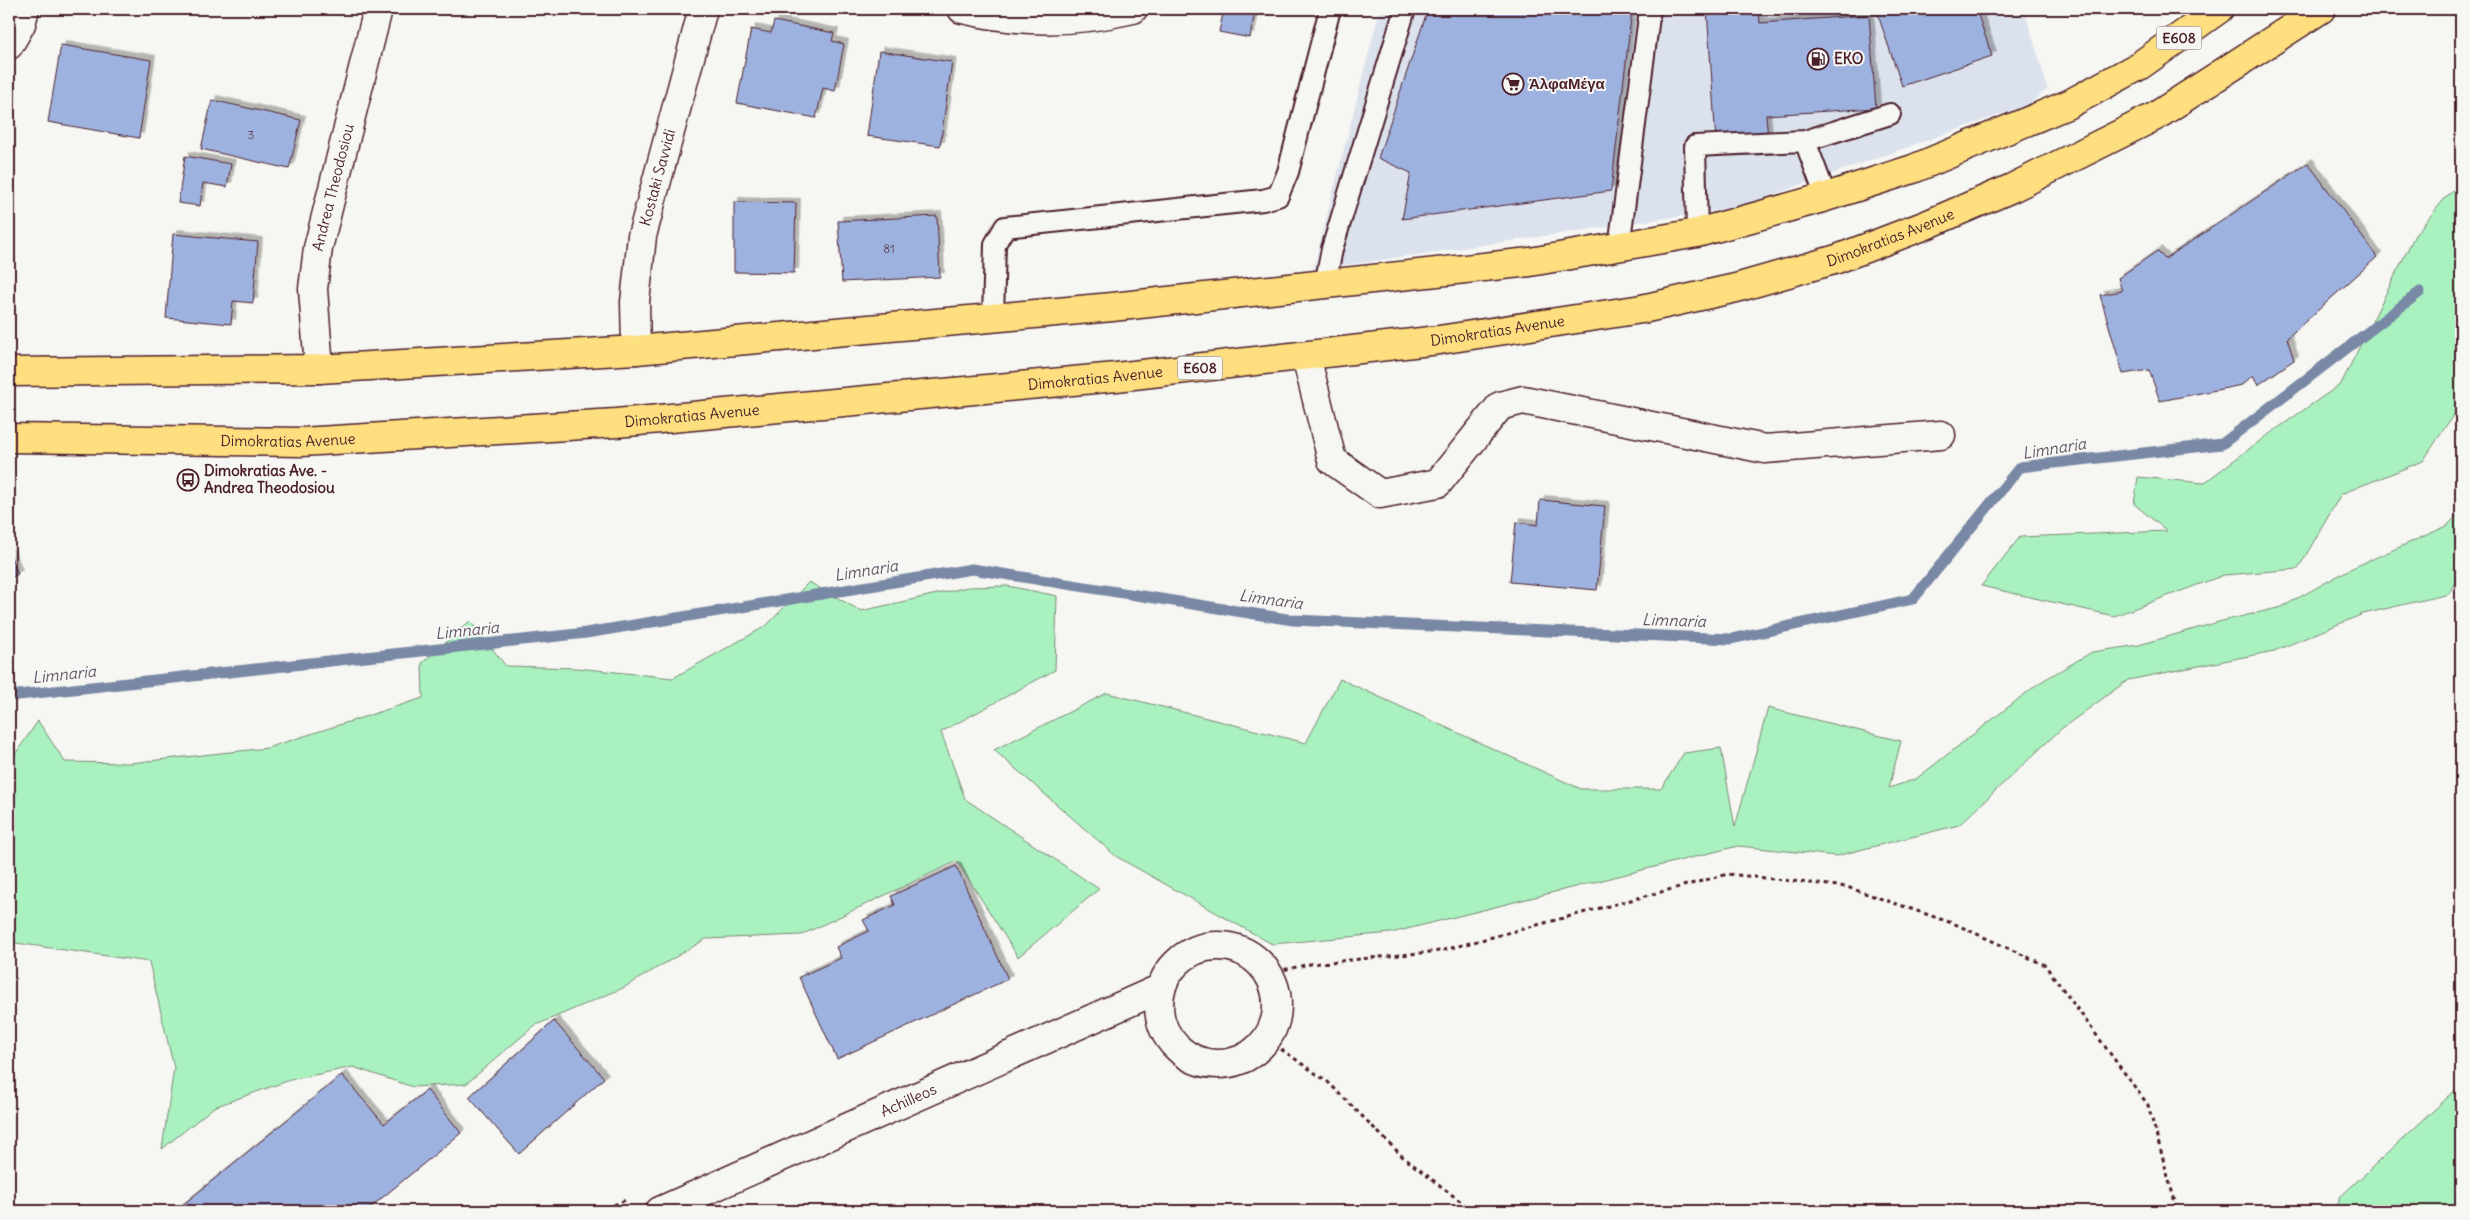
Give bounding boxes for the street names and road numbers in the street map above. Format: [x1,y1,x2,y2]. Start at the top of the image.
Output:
road number: E608 [2156,26,2202,49]
street label: Andrea Theodosiou [308,121,358,253]
street label: Kostaki Savvidi [635,127,679,228]
street label: Dimokratias Avenue [1824,204,1957,271]
street label: Dimokratias Avenue [1429,311,1566,350]
road number: E608 [1178,356,1222,379]
street label: Dimokratias Avenue [1027,362,1164,394]
street label: Dimokratias Avenue [624,400,760,431]
street label: Dimokratias Avenue [220,429,356,451]
street label: Achilleos [877,1079,939,1121]

